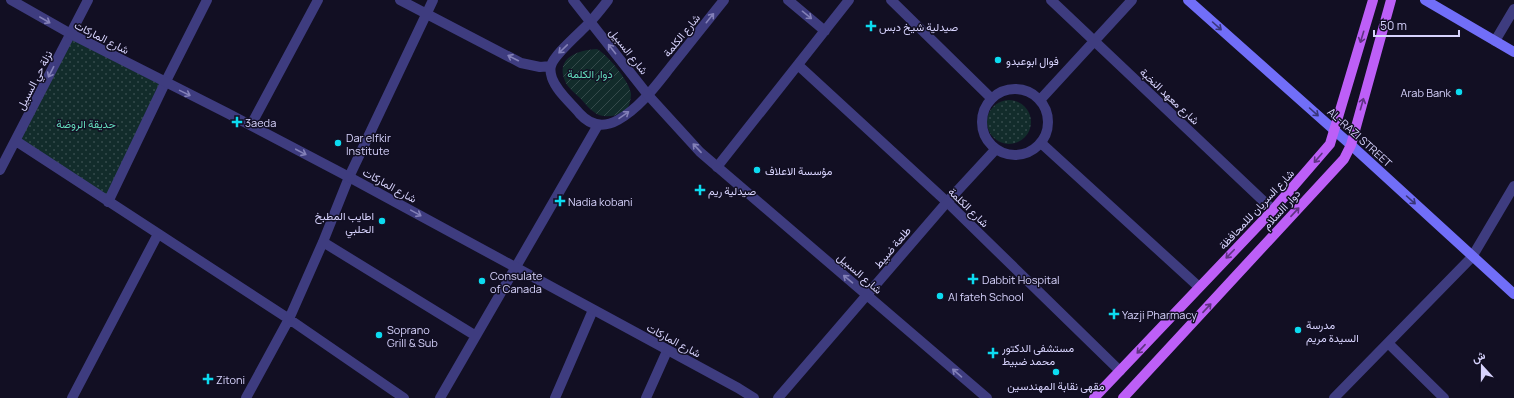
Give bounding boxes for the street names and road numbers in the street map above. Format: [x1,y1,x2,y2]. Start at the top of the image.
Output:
street label: شارع الكلمة [659,10,704,60]
street label: شارع الماركات [72,17,132,58]
street label: شارع السبيل [605,25,652,78]
street label: نزلة حي السبيل [13,48,58,114]
street label: شارع معهد النخبة [1136,64,1203,129]
street label: AL-RAZI STREET [1325,104,1396,170]
street label: شارع الماركات [360,164,420,207]
street label: شارع السريان لللمحافظة [1215,165,1298,253]
street label: شارع الكلمة [945,184,993,231]
street label: دوار االسلام [1259,186,1304,233]
street label: طلعة ضبيط [870,223,914,271]
street label: شارع السبيل [834,249,886,298]
street label: شارع الماركات [644,319,704,362]

